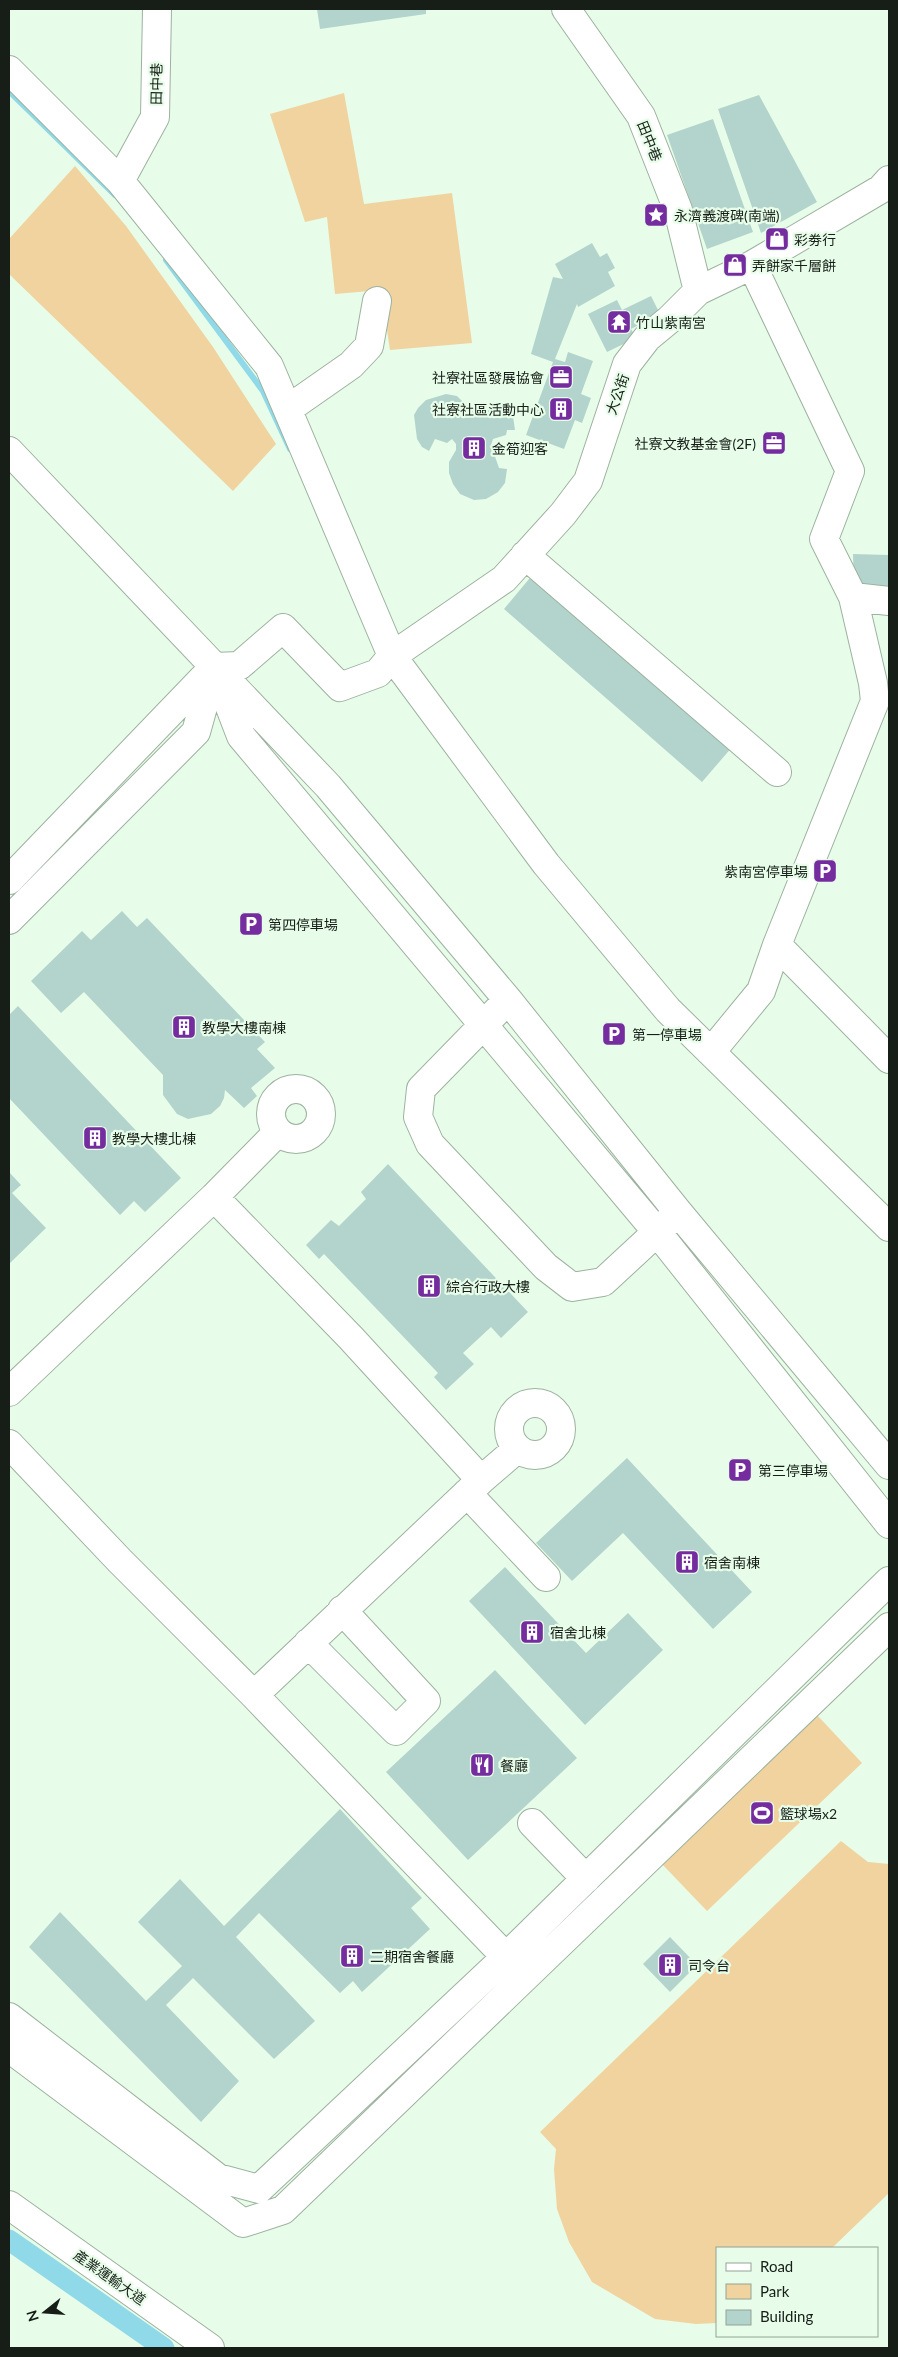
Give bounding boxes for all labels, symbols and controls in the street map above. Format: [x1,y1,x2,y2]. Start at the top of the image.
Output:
street label: 田中巷 [147,63,165,105]
street label: 田中巷 [634,118,666,164]
place icon: 永濟義渡碑(南端) [643,202,669,228]
place label: 永濟義渡碑(南端) [674,207,780,224]
shop icon: 彩劵行 [764,226,790,252]
place label: 彩劵行 [794,231,836,248]
shop icon: 弄餅家千層餅 [722,252,748,278]
place label: 弄餅家千層餅 [752,257,836,274]
temple icon: 竹山紫南宮 [606,309,632,335]
place label: 竹山紫南宮 [636,314,706,331]
office icon: 社寮社區發展協會 [548,364,574,390]
place label: 社寮社區發展協會 [432,369,544,386]
street label: 大公街 [602,371,632,417]
building icon: 社寮社區活動中心 [548,396,574,422]
place label: 社寮社區活動中心 [432,401,544,418]
office icon: 社寮文教基金會(2F) [761,430,787,456]
building icon: 金筍迎客 [461,435,487,461]
place label: 社寮文教基金會(2F) [634,435,756,452]
place label: 金筍迎客 [492,440,548,457]
parking icon: 紫南宮停車場 [812,858,838,884]
place label: 紫南宮停車場 [724,863,808,880]
parking icon: 第四停車場 [238,911,264,937]
place label: 第四停車場 [268,916,338,933]
building icon: 教學大樓南棟 [171,1014,197,1040]
place label: 教學大樓南棟 [202,1019,286,1036]
parking icon: 第一停車場 [601,1021,627,1047]
place label: 第一停車場 [632,1026,702,1043]
building icon: 教學大樓北棟 [82,1125,108,1151]
place label: 教學大樓北棟 [112,1130,196,1147]
building icon: 綜合行政大樓 [416,1273,442,1299]
place label: 綜合行政大樓 [446,1278,530,1295]
parking icon: 第三停車場 [727,1457,753,1483]
place label: 第三停車場 [758,1462,828,1479]
building icon: 宿舍南棟 [674,1549,700,1575]
place label: 宿舍南棟 [704,1554,760,1571]
building icon: 宿舍北棟 [519,1619,545,1645]
place label: 宿舍北棟 [550,1624,606,1641]
restaurant icon: 餐廳 [469,1752,495,1778]
place label: 餐廳 [500,1757,528,1774]
sports icon: 籃球場x2 [749,1800,775,1826]
place label: 籃球場x2 [780,1805,837,1822]
building icon: 二期宿舍餐廳 [339,1943,365,1969]
place label: 二期宿舍餐廳 [370,1948,454,1965]
building icon: 司令台 [657,1952,683,1978]
place label: 司令台 [688,1957,730,1974]
street label: 產業運輸大道 [71,2246,149,2308]
legend [716,2247,878,2337]
text: Road [760,2257,793,2275]
text: Park [760,2282,790,2300]
north arrow [20,2287,70,2337]
text: Building [760,2307,813,2325]
text: N [22,2308,42,2324]

